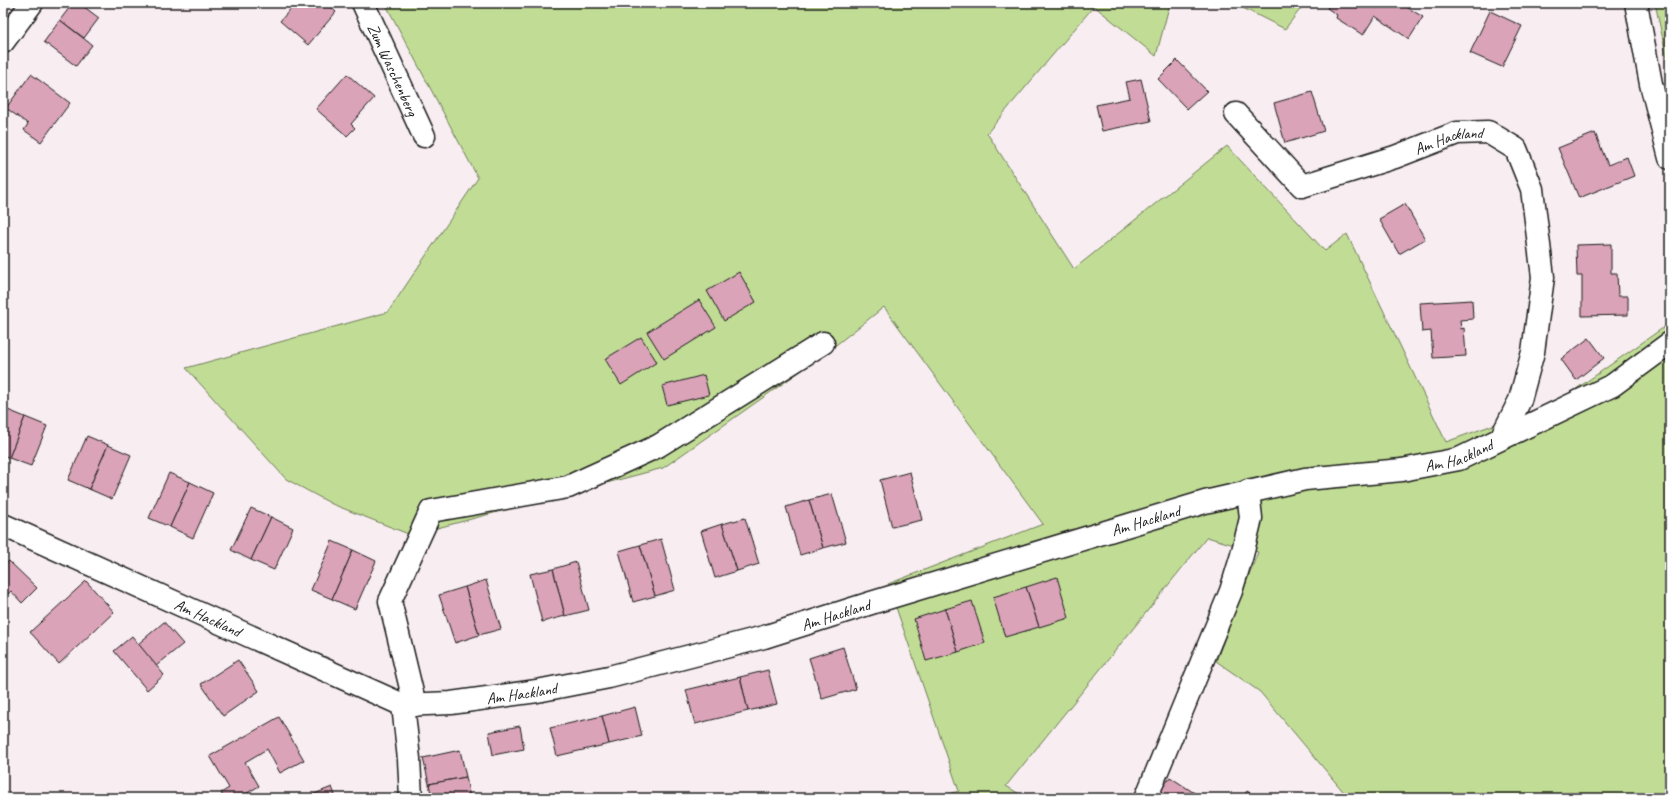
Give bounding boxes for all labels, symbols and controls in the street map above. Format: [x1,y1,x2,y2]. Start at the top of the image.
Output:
street label: Zum Waschenberg [363,20,423,120]
street label: Am Hackland [1412,123,1486,160]
street label: Am Hackland [1423,434,1499,476]
street label: Am Hackland [1109,500,1185,541]
street label: Am Hackland [799,594,875,636]
street label: Am Hackland [171,595,247,643]
street label: Am Hackland [485,678,561,709]

